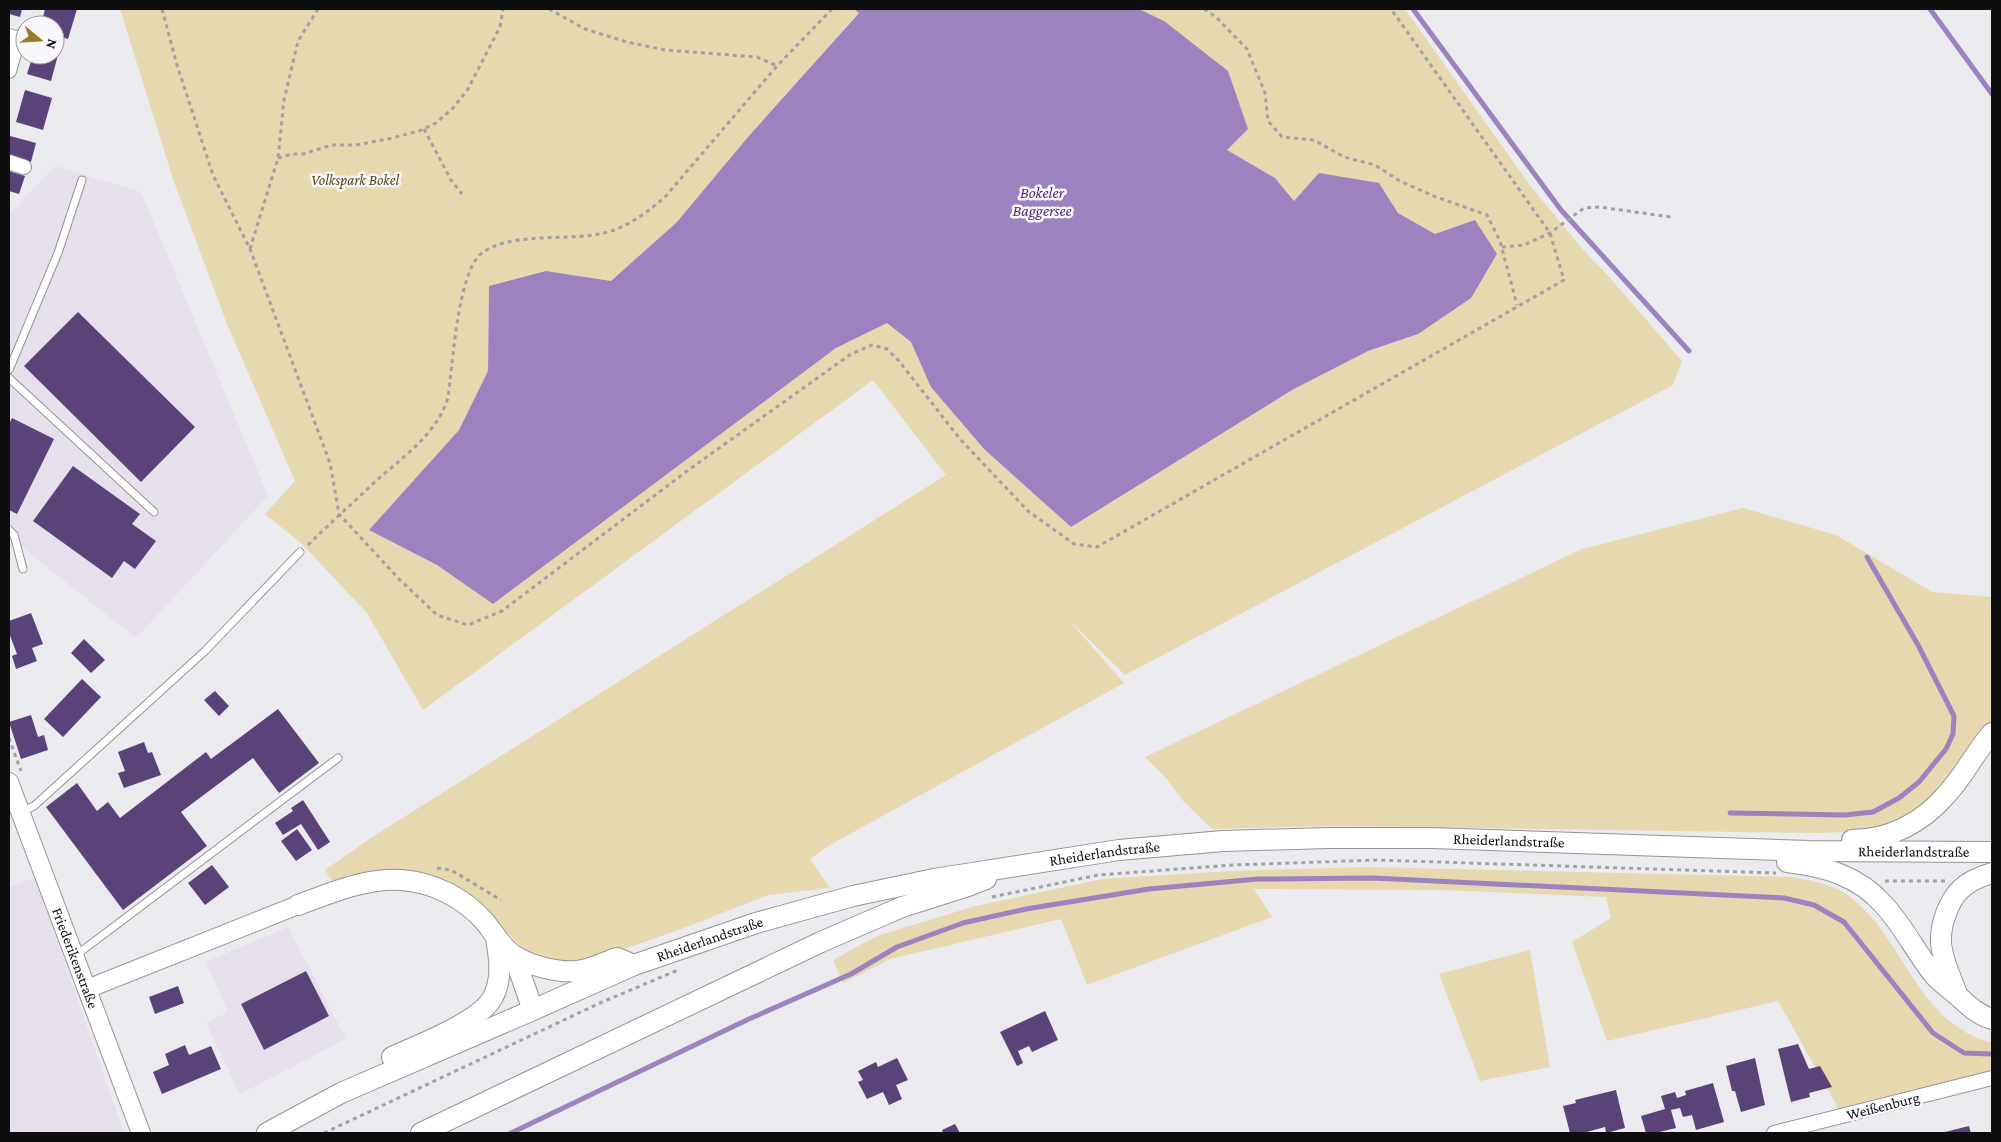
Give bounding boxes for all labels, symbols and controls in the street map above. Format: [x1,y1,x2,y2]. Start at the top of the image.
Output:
north arrow [15,15,65,65]
text: N [43,37,61,51]
park label: Volkspark Bokel [311,172,399,189]
water label: Bokeler Baggersee [1012,184,1072,220]
street label: Rheiderlandstraße [1453,831,1565,851]
street label: Rheiderlandstraße [1048,838,1161,869]
street label: Rheiderlandstraße [1858,843,1970,860]
street label: Friederikenstraße [49,905,102,1011]
street label: Rheiderlandstraße [655,913,765,965]
street label: Weißenburg [1845,1089,1921,1124]

